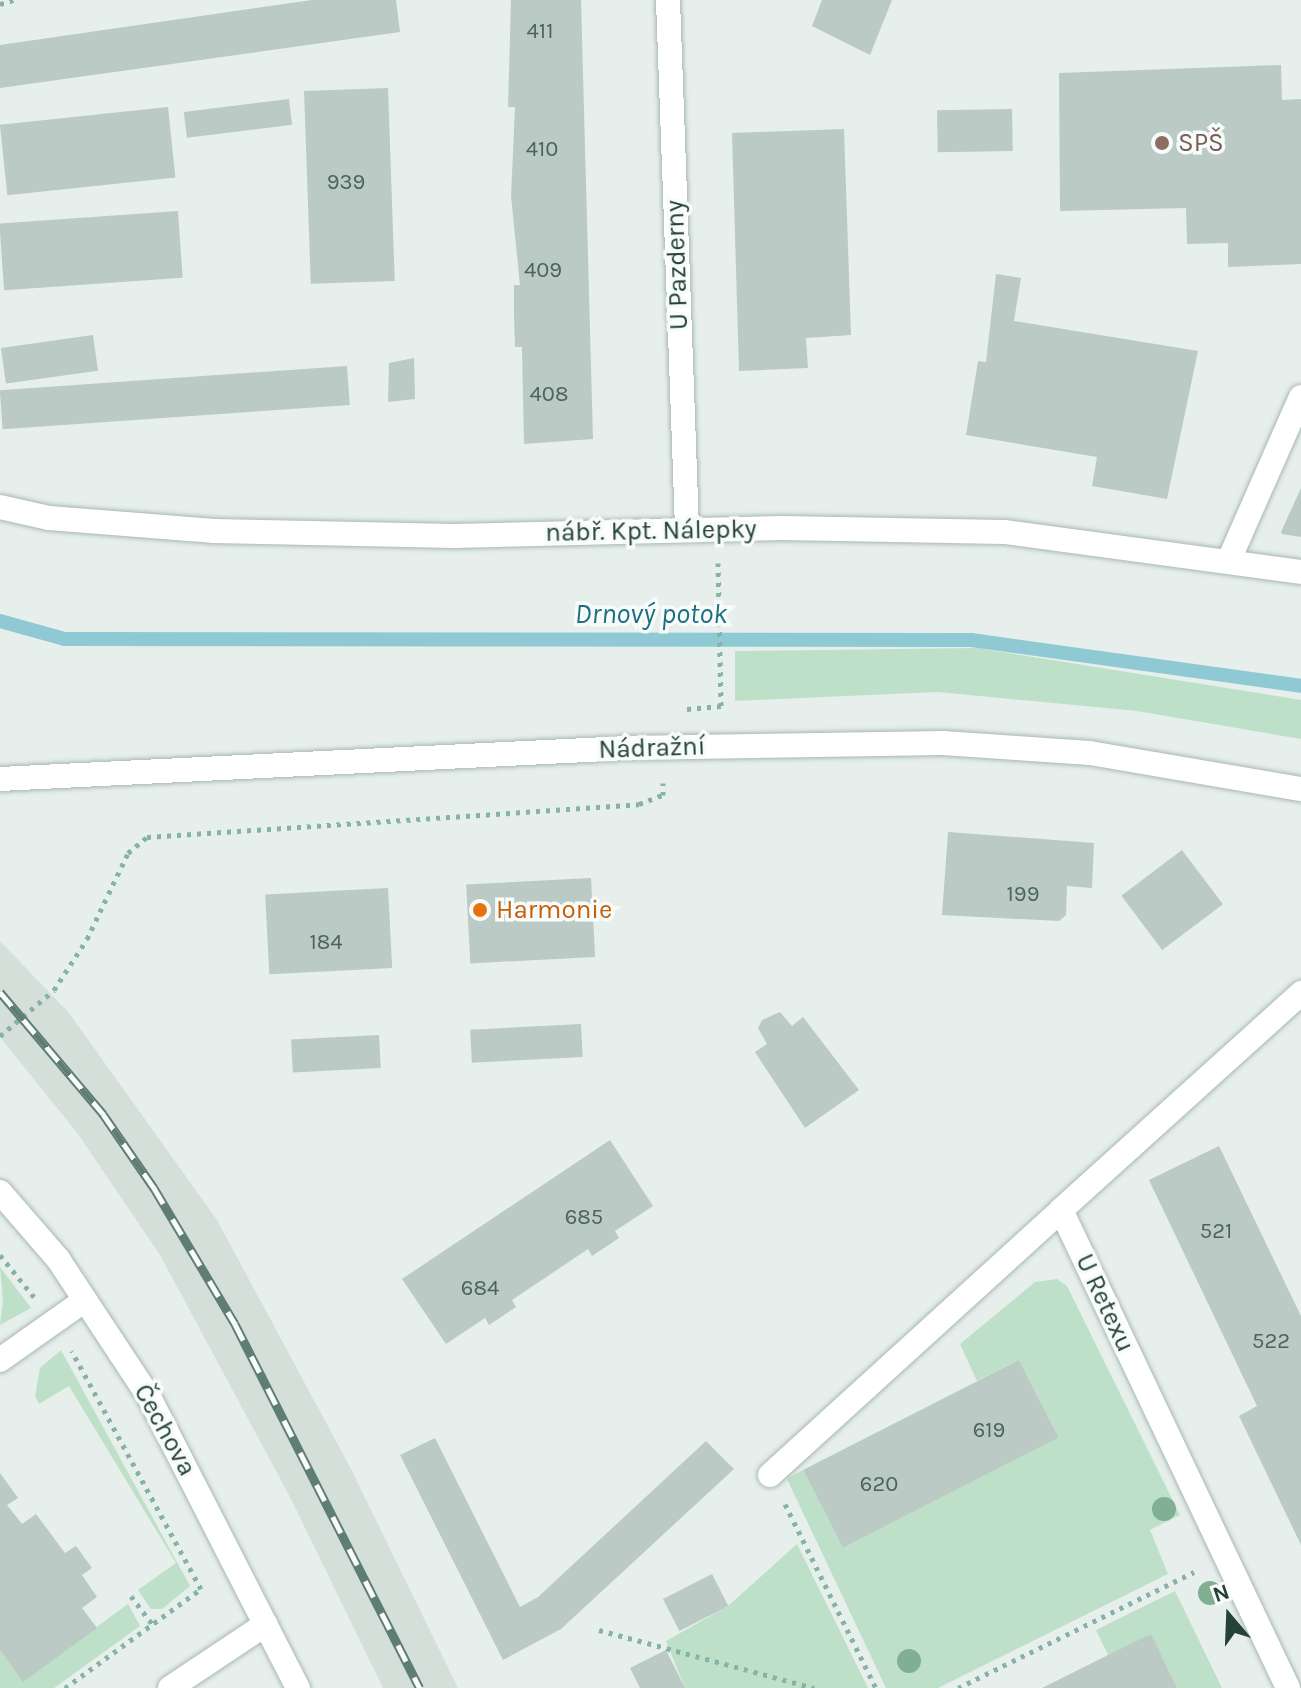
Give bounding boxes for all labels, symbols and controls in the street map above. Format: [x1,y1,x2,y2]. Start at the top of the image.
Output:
house number: 411 [527,19,553,45]
place label: SPŠ [1178,127,1224,159]
marker: SPŠ [1153,134,1171,152]
house number: 410 [526,137,558,163]
house number: 939 [327,170,365,196]
street label: U Pazderny [659,199,695,331]
house number: 409 [524,258,562,284]
house number: 408 [530,382,568,408]
street label: nábř. Kpt. Nálepky [545,514,757,548]
water label: Drnový potok [575,597,727,631]
street label: Nádražní [598,731,706,765]
house number: 199 [1007,882,1039,908]
place label: Harmonie [496,894,612,926]
marker: Harmonie [471,901,489,919]
house number: 184 [309,930,343,956]
house number: 685 [565,1205,603,1231]
house number: 521 [1200,1219,1232,1245]
street label: U Retexu [1069,1249,1141,1357]
house number: 684 [461,1276,499,1302]
house number: 522 [1252,1329,1290,1355]
street label: Čechova [127,1379,203,1481]
house number: 619 [973,1418,1005,1444]
house number: 620 [860,1472,898,1498]
north arrow [1189,1576,1269,1656]
text: N [1209,1578,1233,1608]

